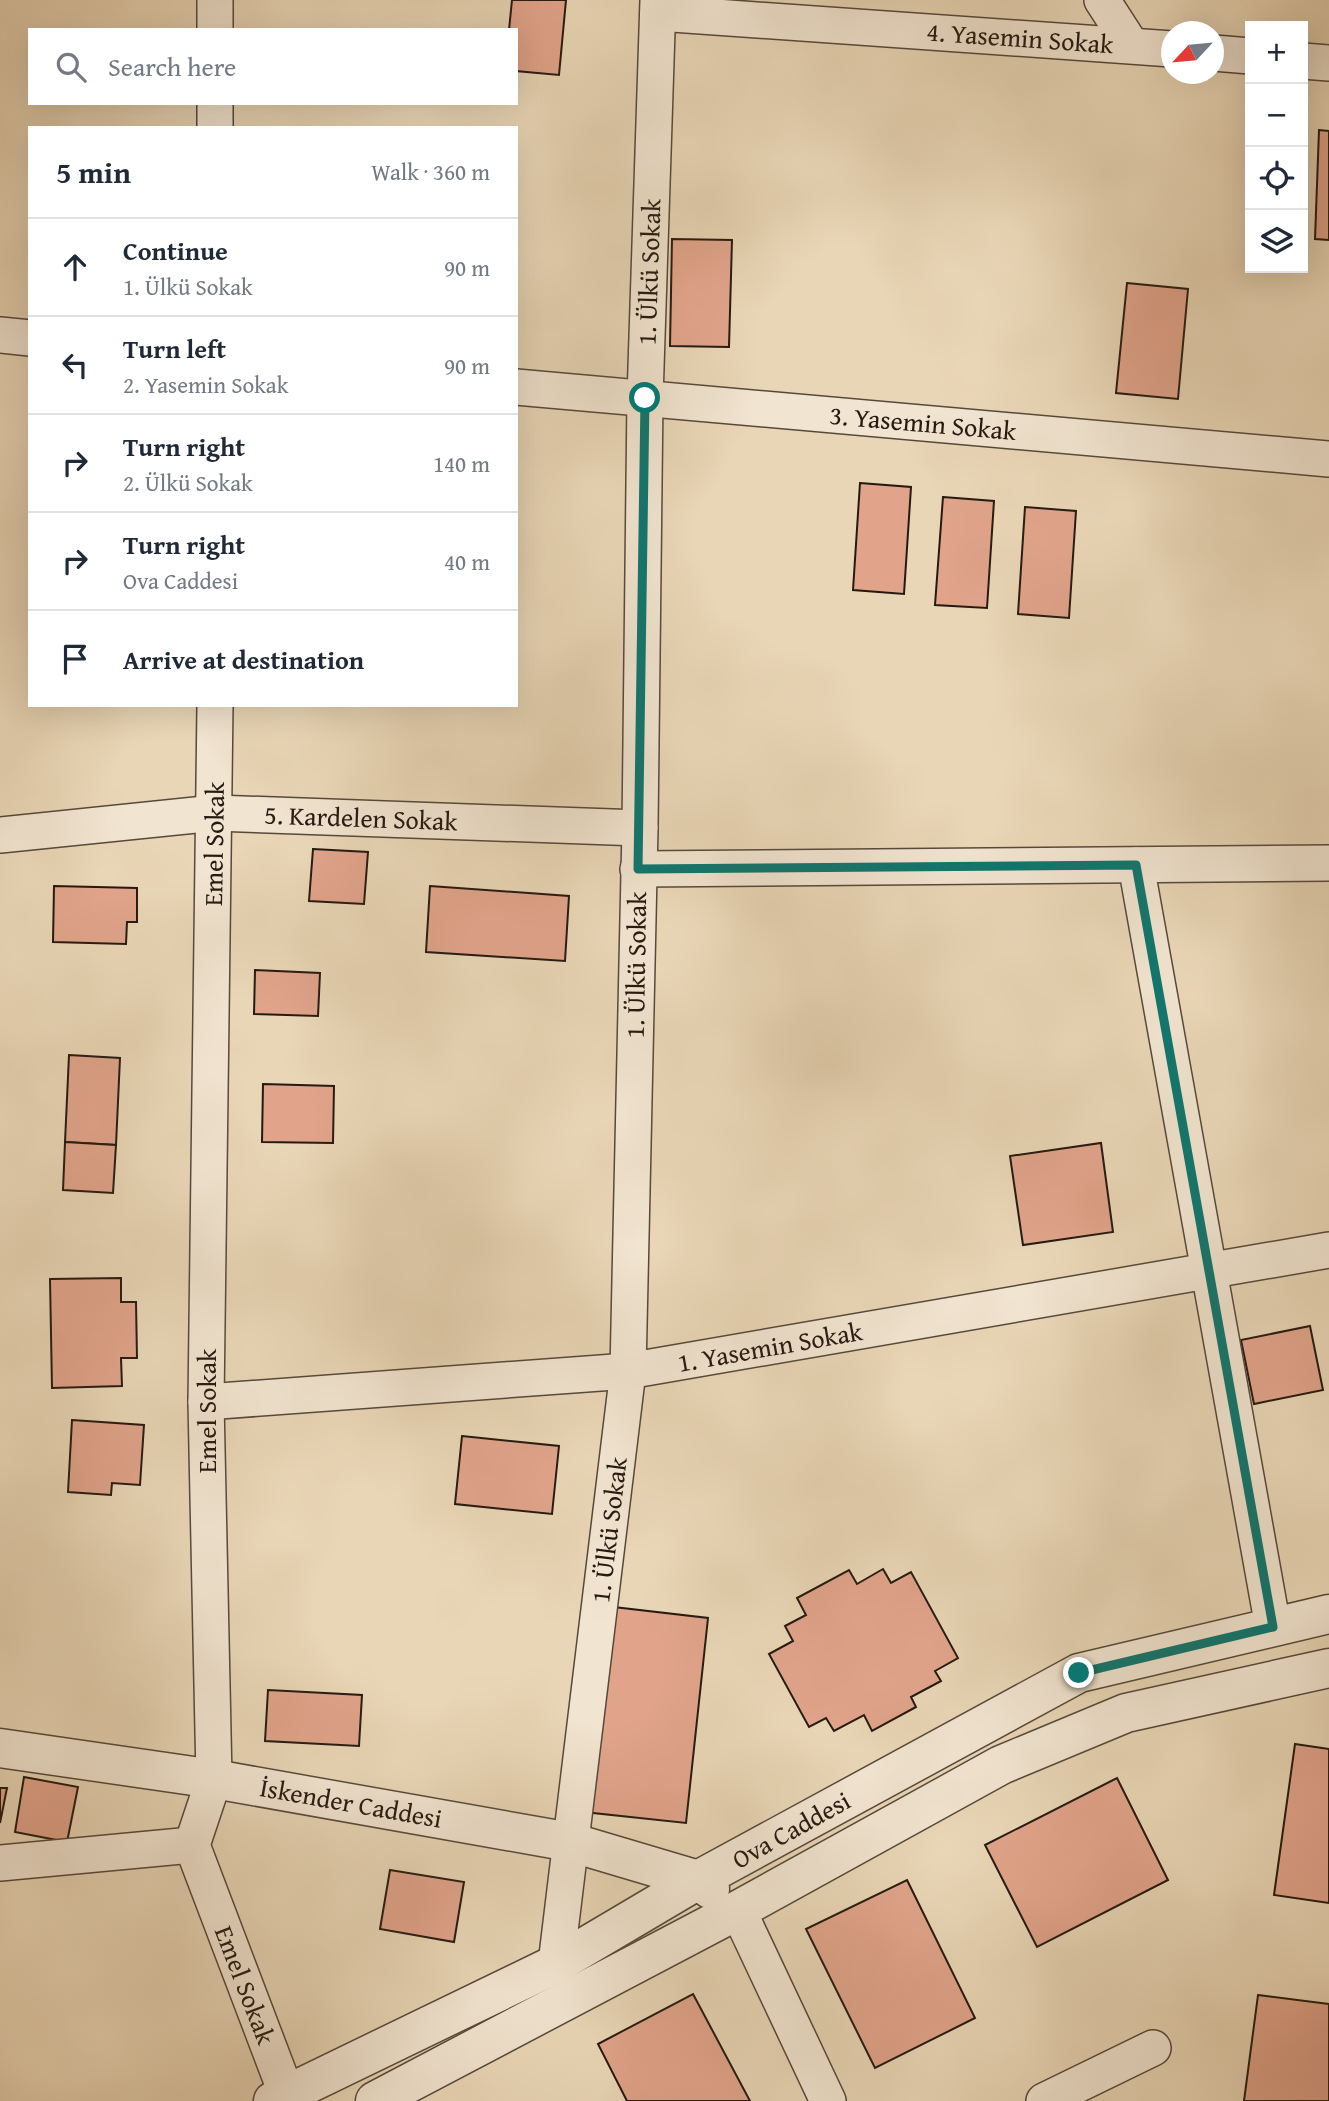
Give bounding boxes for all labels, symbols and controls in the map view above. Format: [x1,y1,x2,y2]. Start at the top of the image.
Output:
street label: 4. Yasemin Sokak [925,12,1115,64]
north arrow [1161,21,1224,84]
map controls [1245,21,1308,273]
button: + [1245,21,1308,84]
search box [28,28,518,105]
text: Search here [108,47,236,86]
icon: search [52,48,90,86]
button: − [1245,84,1308,147]
button: locate [1245,147,1308,210]
text: 5 min [56,150,131,194]
text: Walk · 360 m [371,155,490,188]
street label: 1. Ülkü Sokak [626,197,671,346]
button: layers [1245,210,1308,273]
text: Continue [123,231,228,270]
icon: ahead [56,248,94,286]
text: 90 m [444,251,490,284]
text: 1. Ülkü Sokak [123,270,253,303]
text: Turn left [123,329,226,368]
icon: left [56,346,94,384]
text: 90 m [444,349,490,382]
text: 2. Yasemin Sokak [123,368,288,401]
route start [629,382,660,413]
street label: 3. Yasemin Sokak [828,395,1019,450]
text: Turn right [123,427,245,466]
icon: right [56,444,94,482]
text: 140 m [433,447,490,480]
text: 2. Ülkü Sokak [123,466,253,499]
text: Turn right [123,525,245,564]
icon: right [56,542,94,580]
text: 40 m [444,545,490,578]
text: Ova Caddesi [123,564,238,597]
icon: arrive [56,640,94,678]
text: Arrive at destination [123,640,364,679]
street label: Emel Sokak [193,781,234,906]
street label: 5. Kardelen Sokak [264,795,459,840]
street label: 1. Ülkü Sokak [615,891,656,1039]
street label: 1. Yasemin Sokak [674,1311,866,1382]
street label: Emel Sokak [187,1348,226,1473]
street label: 1. Ülkü Sokak [580,1454,637,1605]
route end [1063,1657,1094,1688]
street label: İskender Caddesi [257,1767,445,1838]
street label: Ova Caddesi [724,1781,857,1878]
street label: Emel Sokak [205,1920,286,2051]

